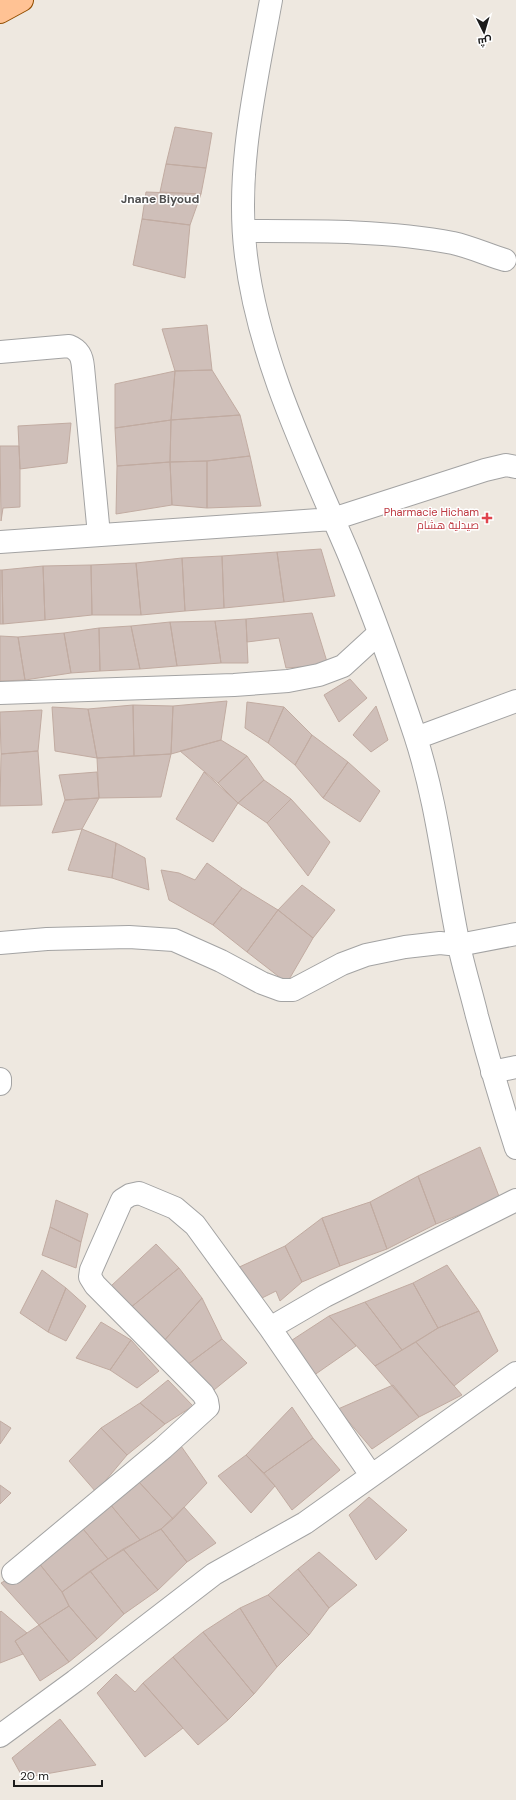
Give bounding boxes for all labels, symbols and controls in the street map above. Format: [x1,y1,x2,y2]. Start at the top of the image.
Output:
north arrow [464,12,504,52]
text: ش [477,34,493,50]
district label: Jnane Biyoud [121,191,199,207]
place label: Pharmacie Hicham صيدلية هشام [384,505,479,533]
marker: Pharmacie Hicham صيدلية هشام [482,513,492,523]
scale bar [14,1762,102,1788]
text: 20 m [20,1768,49,1784]

